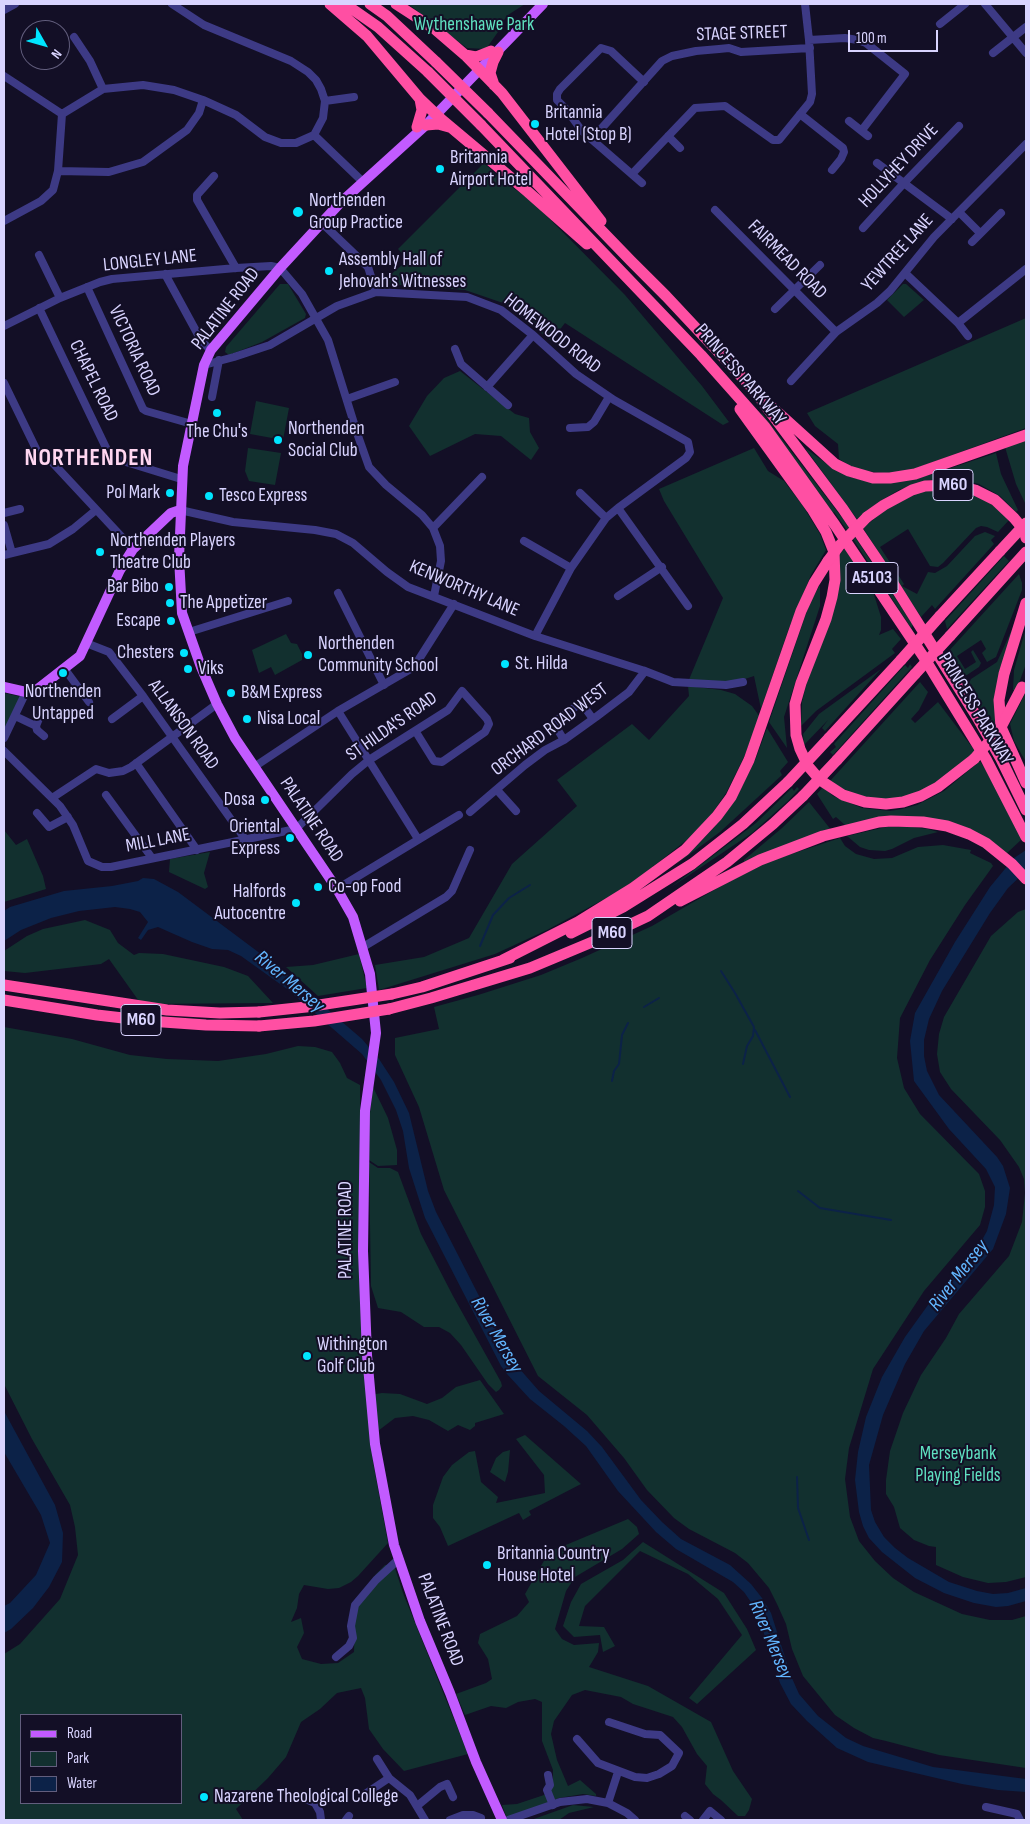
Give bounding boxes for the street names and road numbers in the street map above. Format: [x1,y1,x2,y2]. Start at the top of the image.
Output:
street label: STAGE STREET [696,21,788,47]
street label: HOLLYHEY DRIVE [854,119,944,213]
street label: YEWTREE LANE [857,210,939,296]
street label: FAIRMEAD ROAD [743,216,831,304]
street label: LONGLEY LANE [102,245,198,277]
street label: PALATINE ROAD [187,263,265,355]
street label: HOMEWOOD ROAD [499,289,605,379]
street label: VICTORIA ROAD [103,302,165,400]
street label: PRINCESS PARKWAY [690,320,790,430]
street label: CHAPEL ROAD [63,336,123,426]
road number: M60 [933,470,973,500]
street label: KENWORTHY LANE [406,556,522,622]
road number: A5103 [846,562,898,594]
street label: PRINCESS PARKWAY [933,649,1017,769]
street label: ALLANSON ROAD [143,676,223,774]
street label: ORCHARD ROAD WEST [487,679,613,781]
street label: ST HILDA'S ROAD [342,687,442,767]
street label: PALATINE ROAD [274,773,348,867]
street label: MILL LANE [124,824,192,858]
road number: M60 [592,918,632,948]
road number: M60 [121,1004,161,1036]
street label: PALATINE ROAD [335,1181,357,1279]
street label: PALATINE ROAD [412,1570,468,1670]

